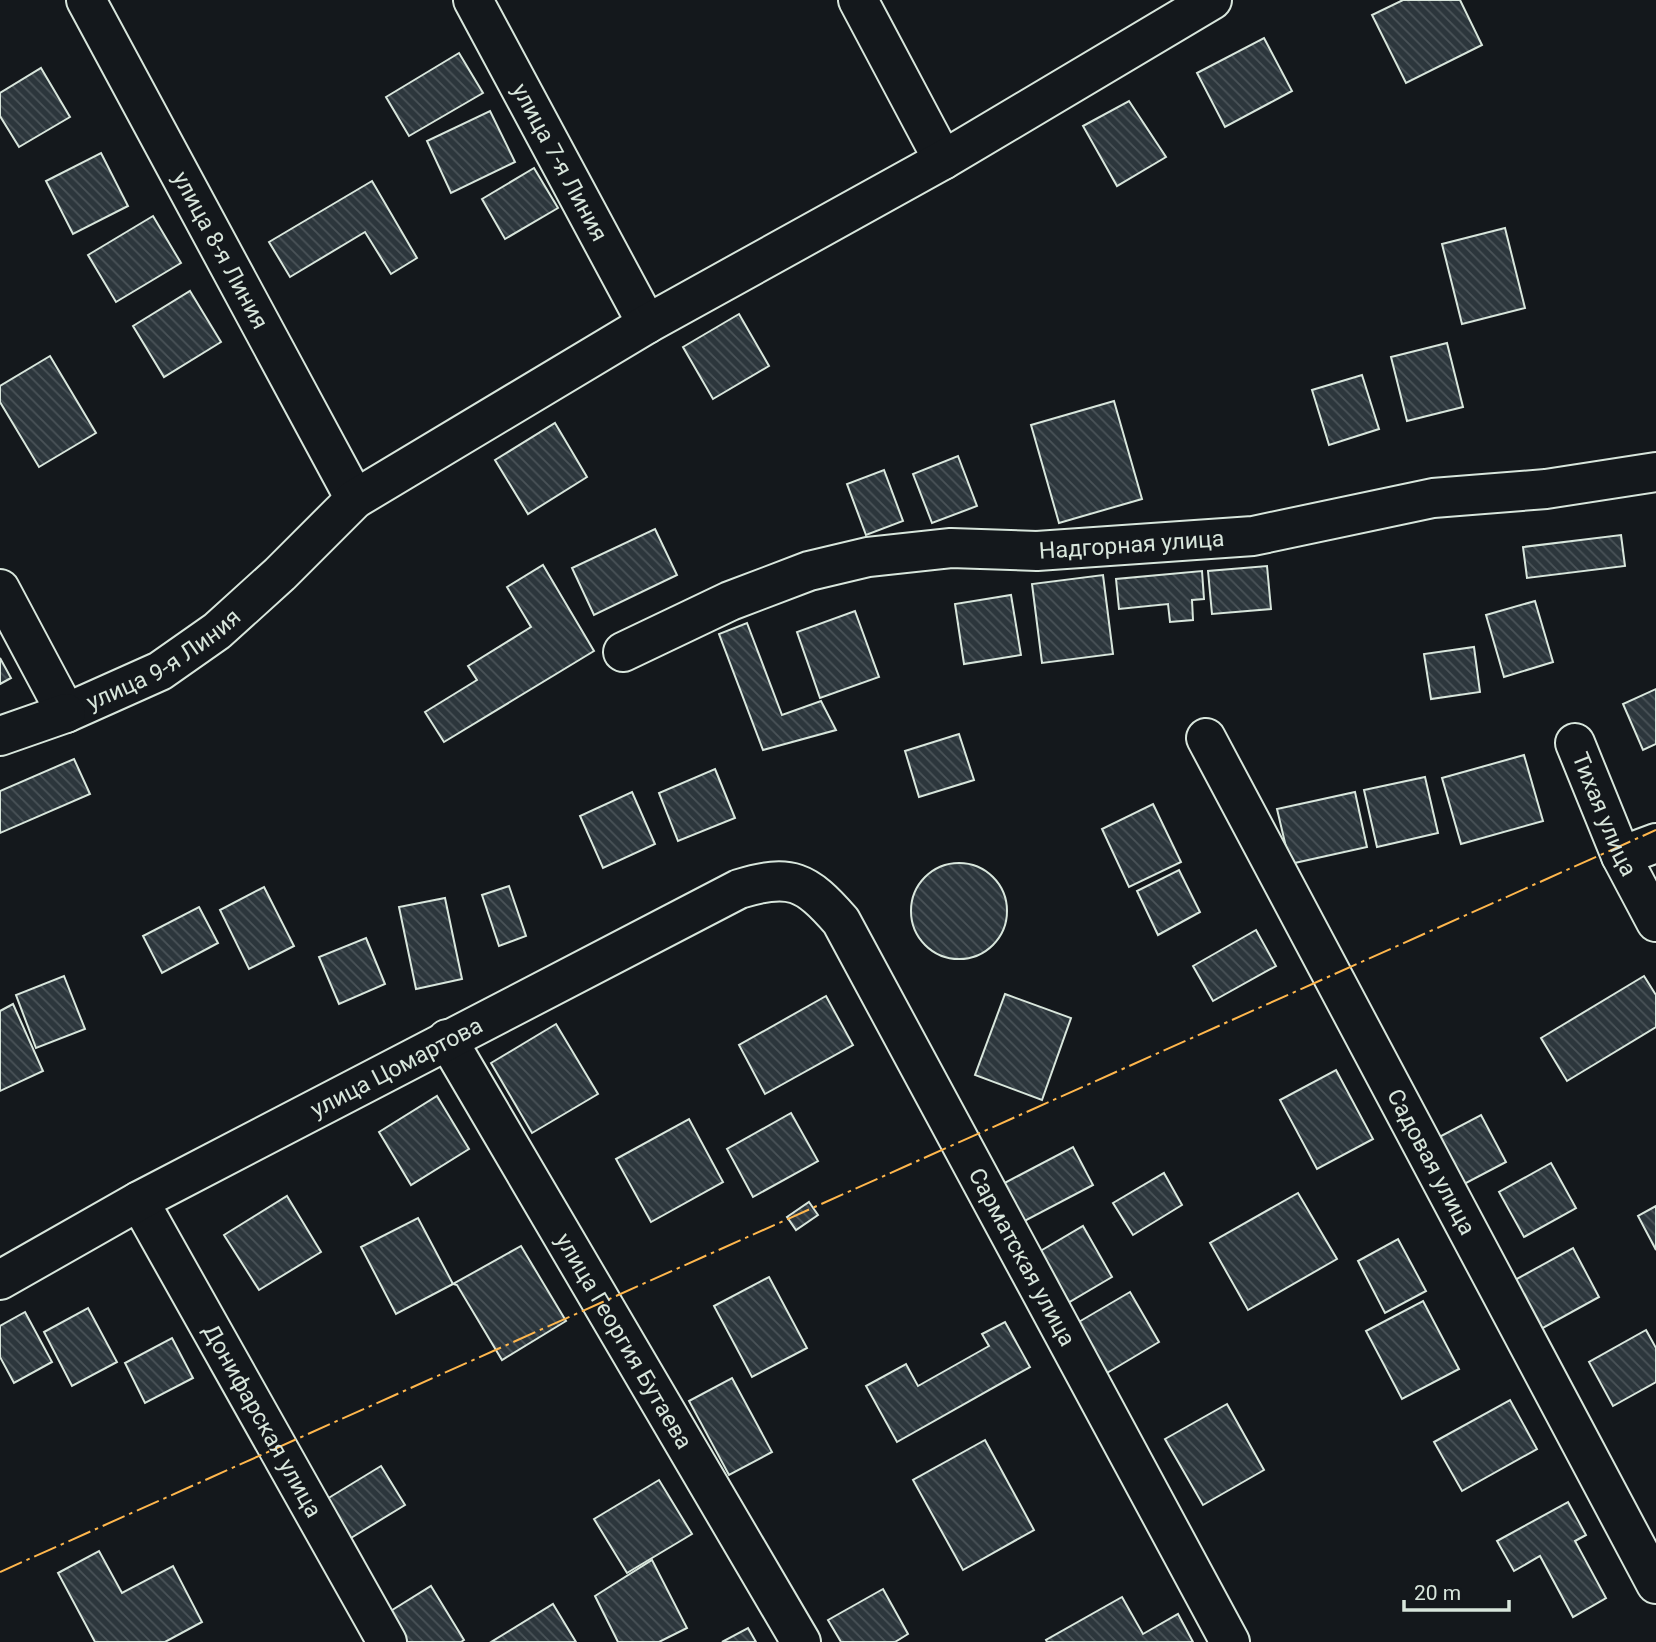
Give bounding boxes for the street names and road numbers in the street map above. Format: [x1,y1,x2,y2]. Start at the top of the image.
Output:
street label: улица 7-я Линия [506,79,613,246]
street label: улица 8-я Линия [167,167,274,334]
street label: Надгорная улица [1038,525,1225,565]
street label: улица 9-я Линия [83,604,246,716]
street label: Тихая улица [1566,749,1642,881]
street label: улица Цомартова [306,1012,487,1123]
street label: Садовая улица [1381,1084,1481,1240]
street label: Сарматская улица [963,1163,1081,1351]
street label: улица Георгия Бутаева [550,1228,698,1454]
street label: Донифарская улица [197,1319,327,1522]

